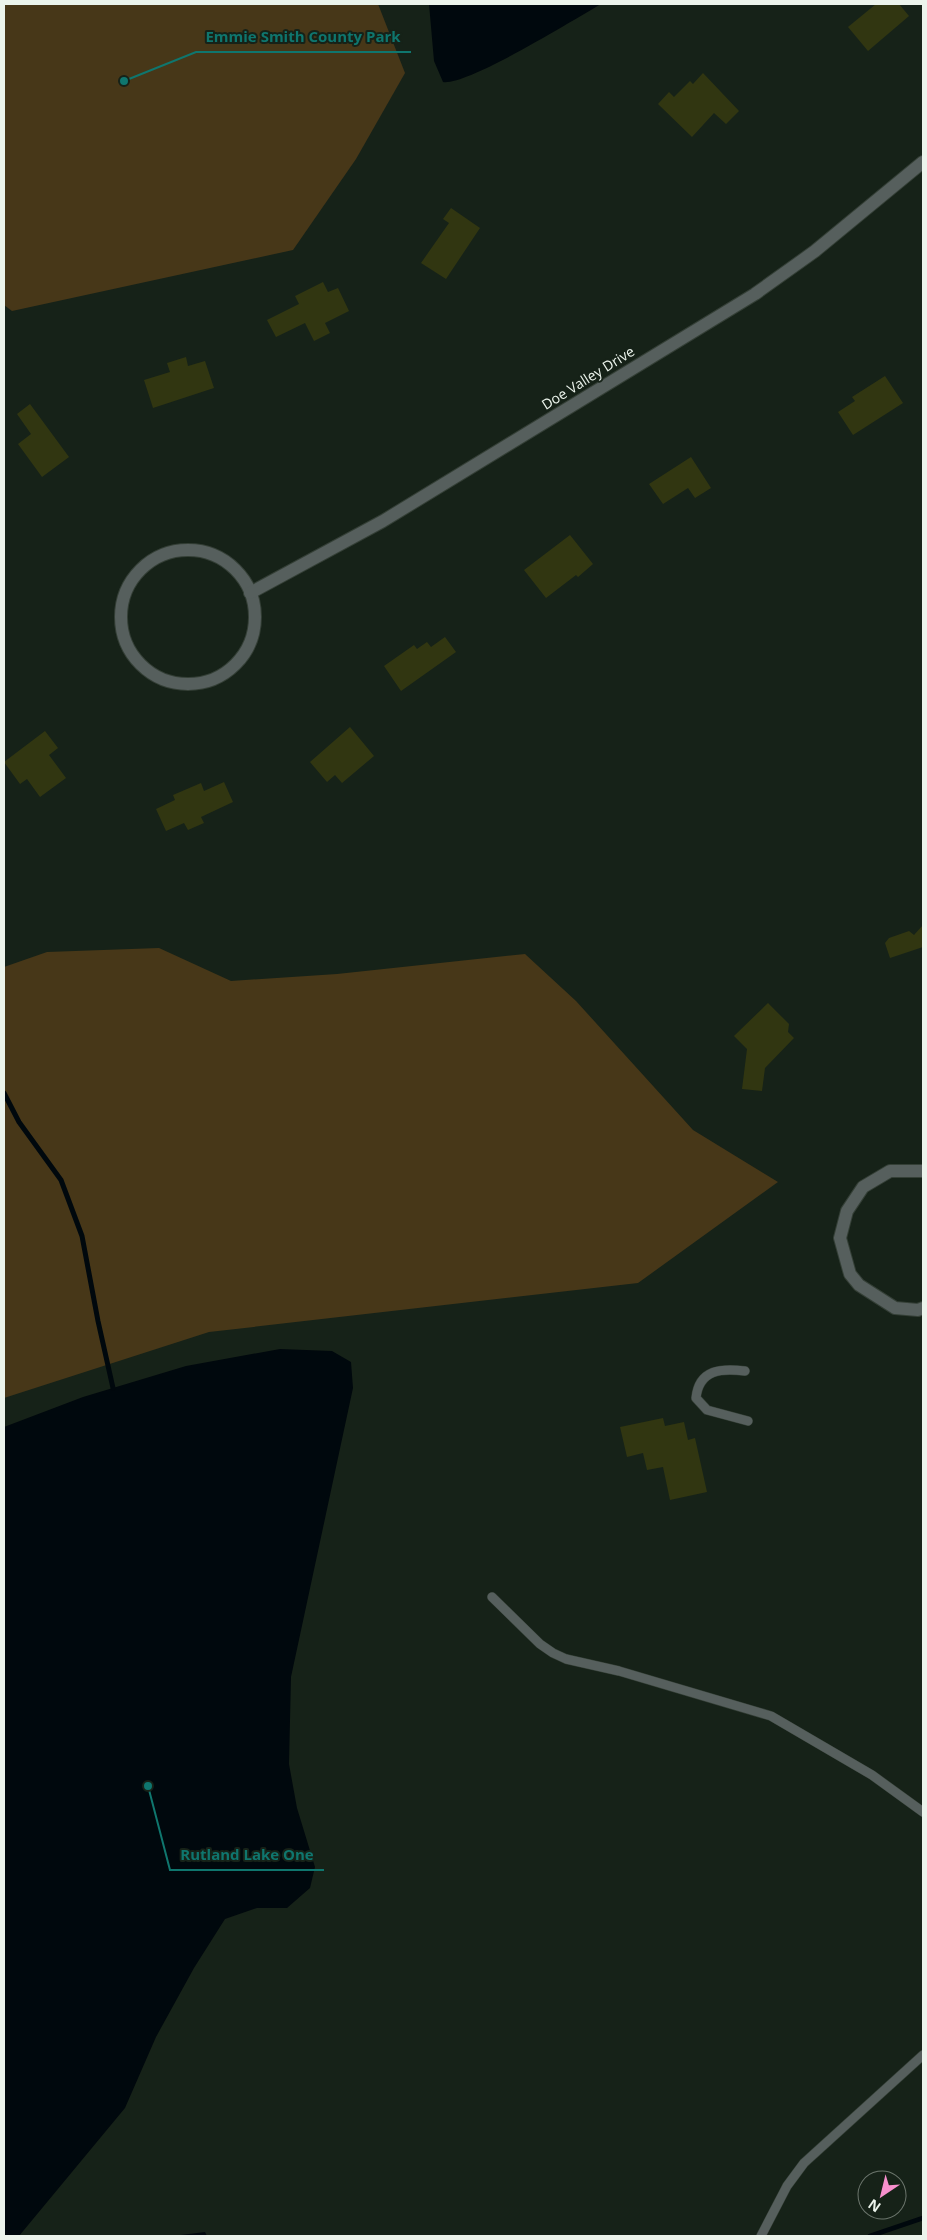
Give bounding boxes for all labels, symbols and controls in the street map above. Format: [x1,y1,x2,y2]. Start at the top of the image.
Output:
callout: Emmie Smith County Park [196,22,411,52]
text: Emmie Smith County Park [205,26,401,46]
street label: Doe Valley Drive [538,341,638,414]
callout: Rutland Lake One [170,1840,324,1870]
text: Rutland Lake One [180,1844,314,1864]
north arrow [857,2170,907,2220]
text: N [864,2195,884,2217]

